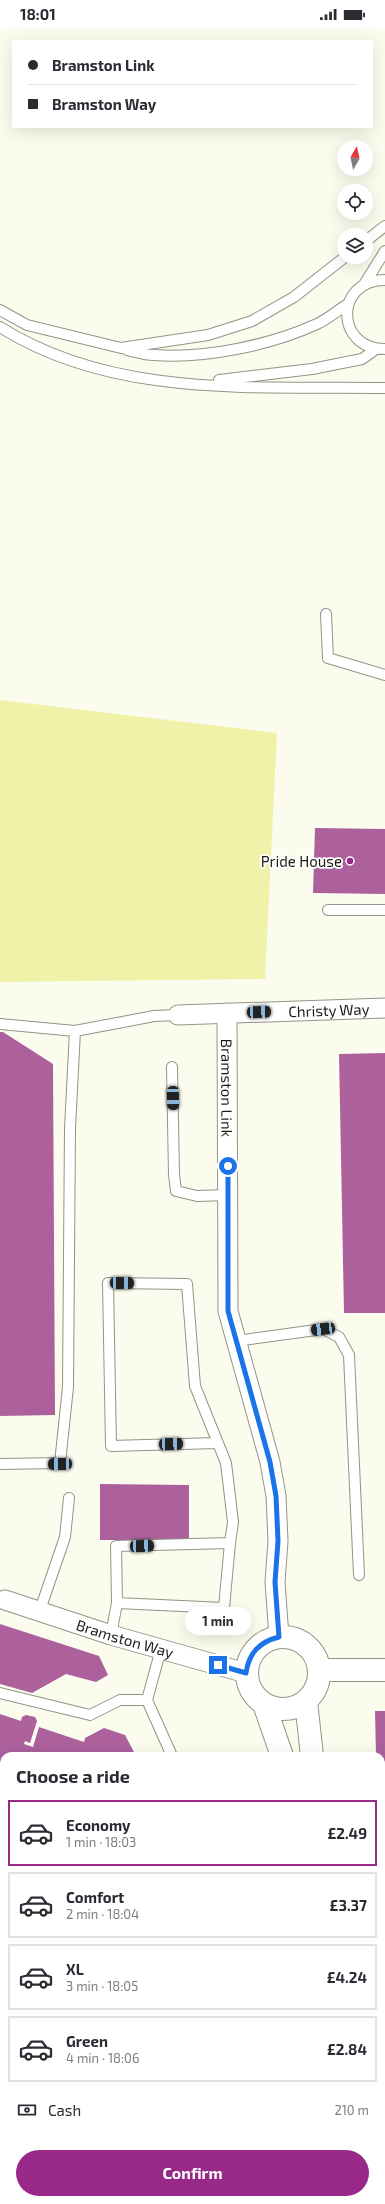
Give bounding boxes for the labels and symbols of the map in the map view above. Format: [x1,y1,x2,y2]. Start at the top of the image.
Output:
north arrow [337,140,373,176]
place label: Pride House [261,852,342,870]
marker: Pride House [345,856,355,866]
street label: Christy Way [288,1000,370,1020]
car [247,1006,271,1018]
street label: Bramston Link [218,1039,236,1138]
car [167,1086,179,1110]
route start [219,1157,237,1175]
car [110,1277,134,1289]
car [310,1322,336,1336]
car [159,1438,183,1450]
car [48,1458,72,1470]
car [130,1540,154,1552]
callout: 1 min [185,1607,251,1635]
street label: Bramston Way [74,1615,176,1661]
route end [209,1656,227,1674]

